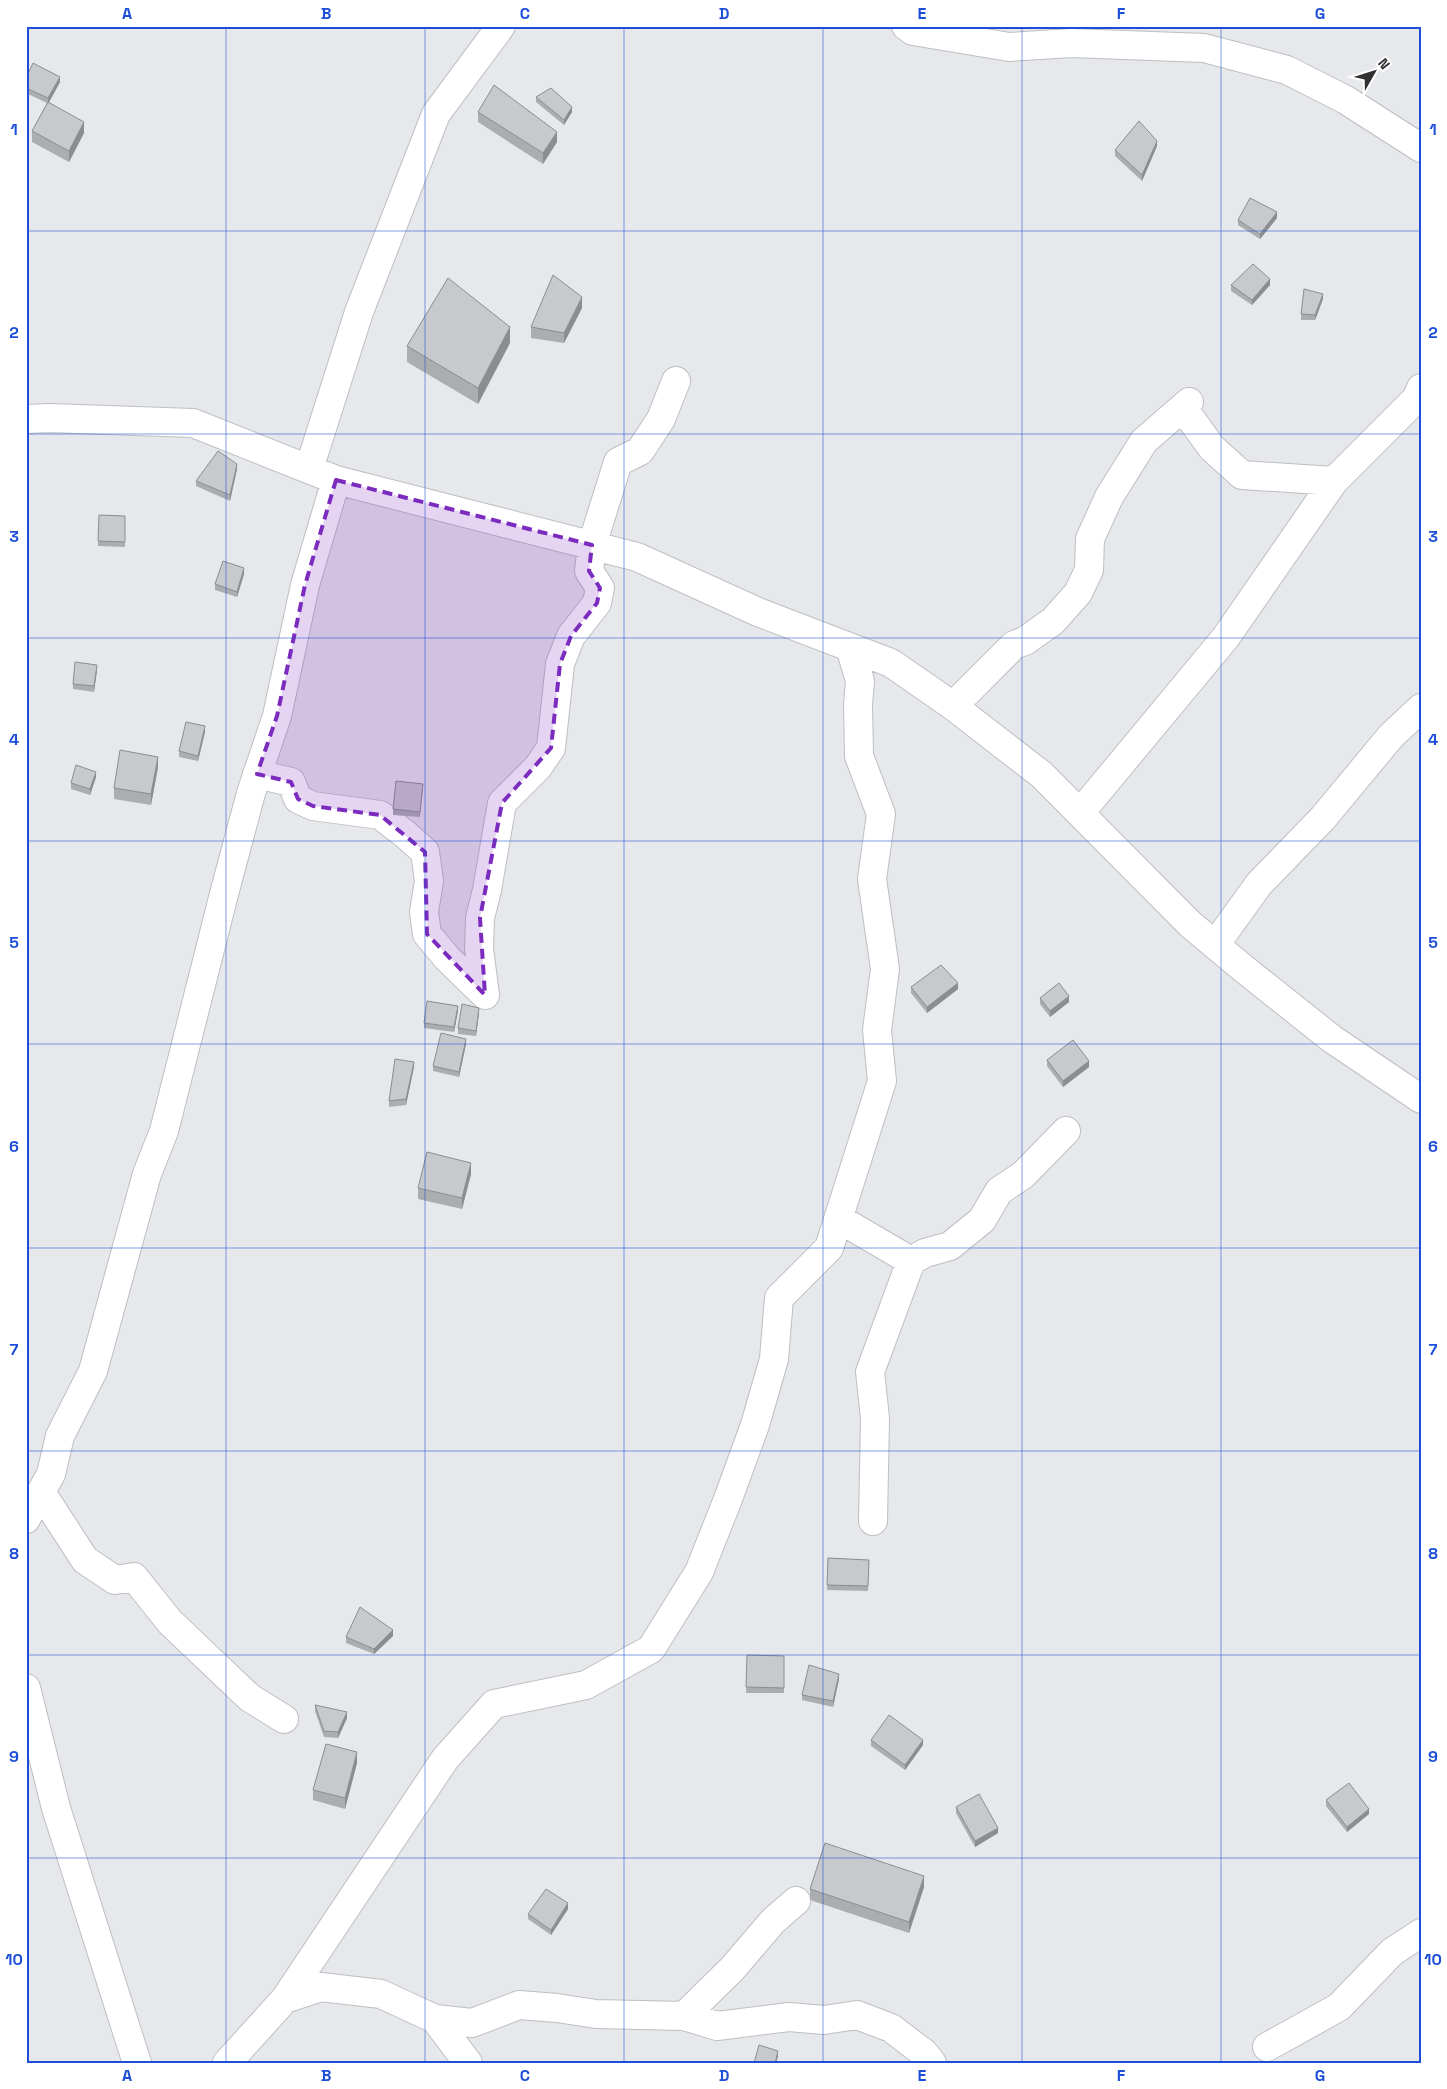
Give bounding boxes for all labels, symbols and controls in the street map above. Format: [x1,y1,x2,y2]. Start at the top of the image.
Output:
text: A [122,3,132,24]
text: B [321,3,331,24]
text: C [520,3,530,24]
text: D [719,3,729,24]
text: E [918,3,927,24]
text: F [1117,3,1126,24]
text: G [1315,3,1325,24]
north arrow [1350,48,1400,98]
text: N [1374,55,1394,73]
text: 1 [10,119,18,140]
text: 1 [1429,119,1437,140]
text: 2 [9,322,19,343]
text: 2 [1428,322,1438,343]
text: 3 [9,526,19,547]
text: 3 [1428,526,1438,547]
text: 4 [9,729,19,750]
text: 4 [1428,729,1438,750]
text: 5 [9,932,19,953]
text: 5 [1428,932,1438,953]
text: 6 [9,1136,19,1157]
text: 6 [1428,1136,1438,1157]
text: 7 [10,1339,19,1360]
text: 7 [1429,1339,1438,1360]
text: 8 [9,1543,19,1564]
text: 8 [1428,1543,1438,1564]
text: 9 [9,1746,19,1767]
text: 9 [1428,1746,1438,1767]
text: 10 [5,1949,23,1970]
text: 10 [1424,1949,1442,1970]
text: A [122,2065,132,2086]
text: B [321,2065,331,2086]
text: C [520,2065,530,2086]
text: D [719,2065,729,2086]
text: E [918,2065,927,2086]
text: F [1117,2065,1126,2086]
text: G [1315,2065,1325,2086]

